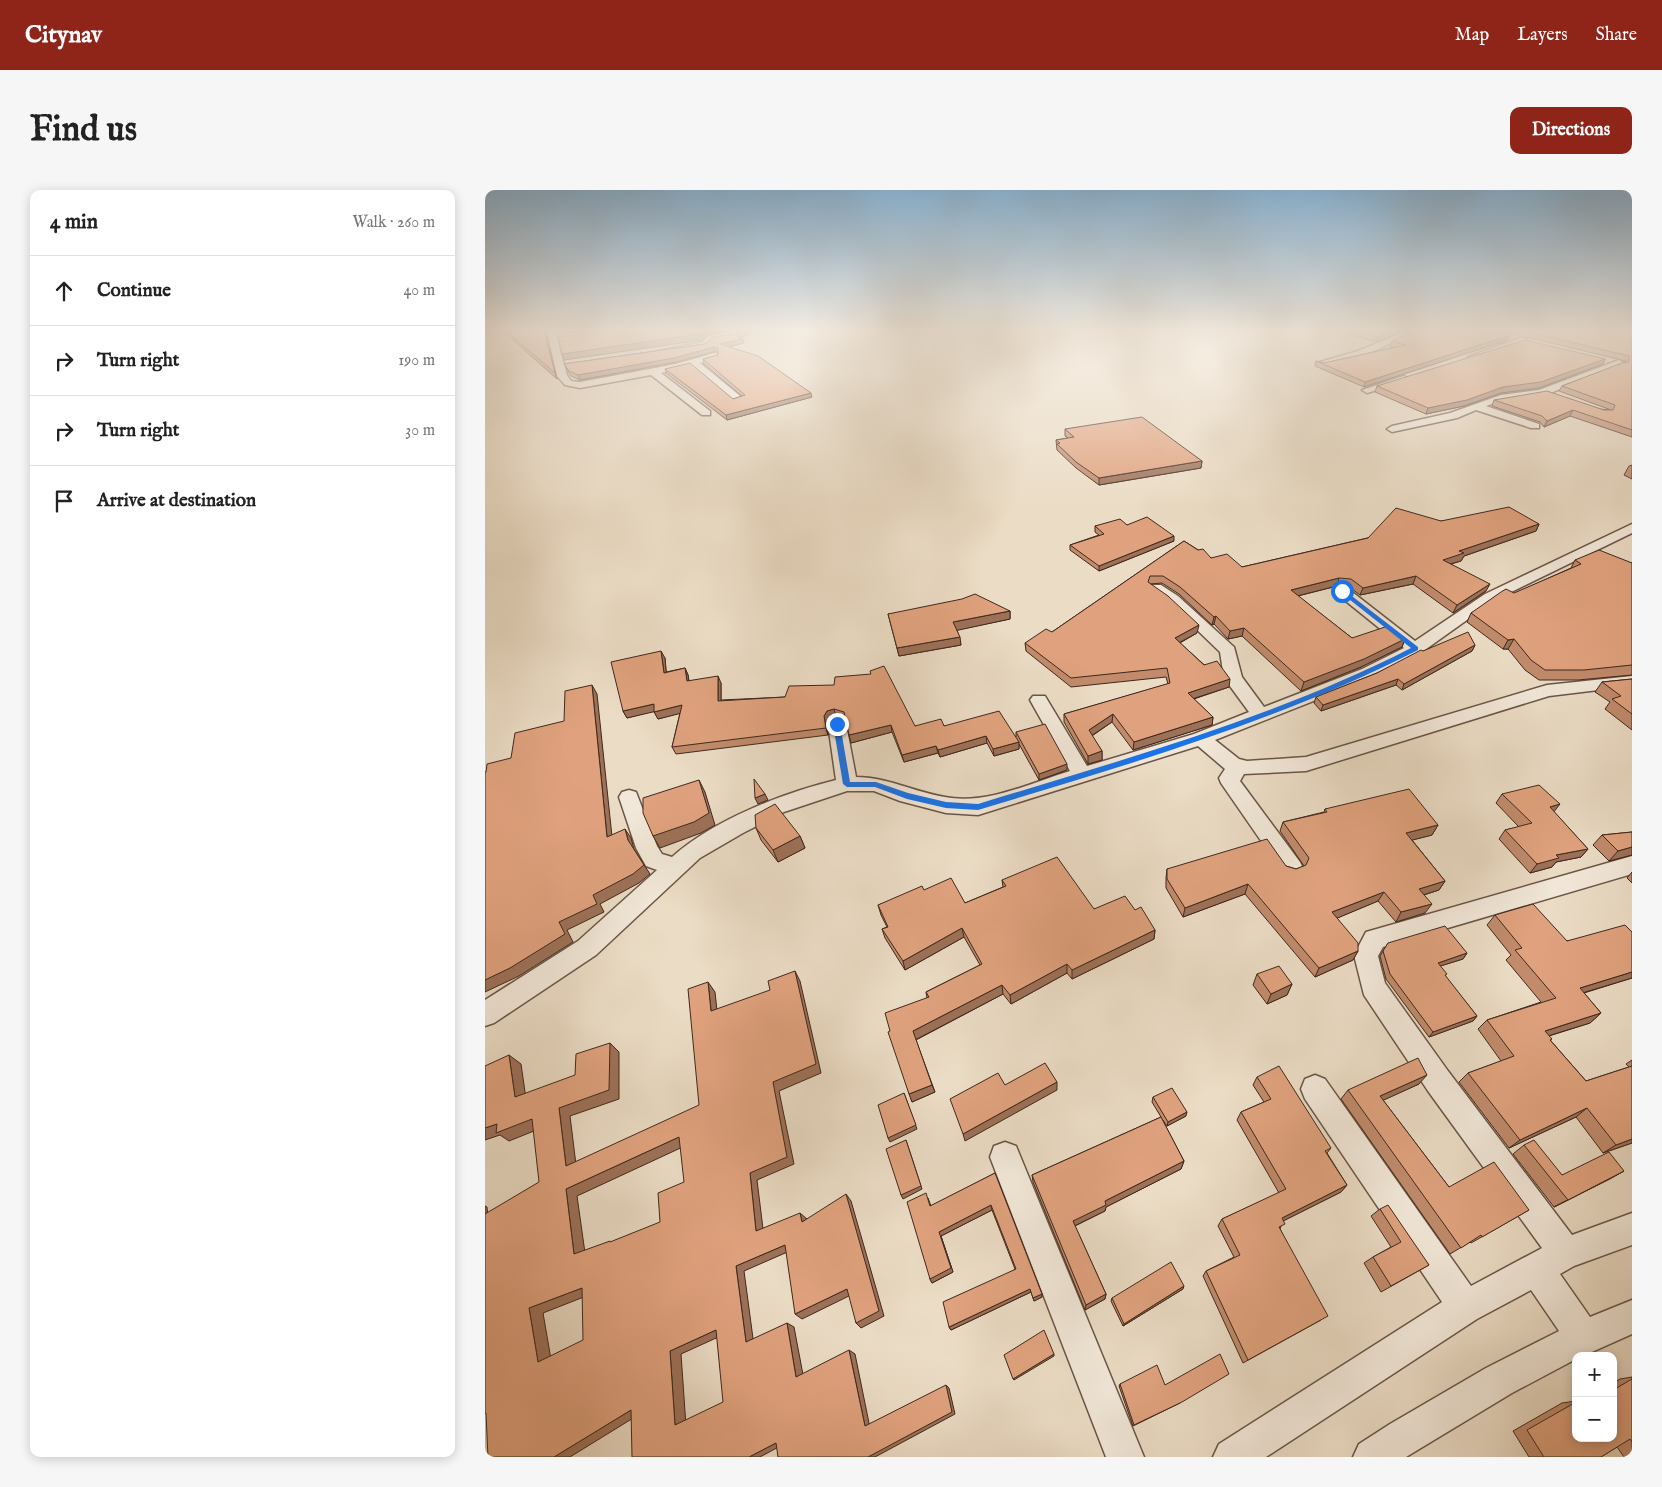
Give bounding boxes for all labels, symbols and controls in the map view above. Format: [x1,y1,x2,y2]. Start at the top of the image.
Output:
text: Citynav [25,20,102,51]
text: Map [1455,24,1489,47]
text: Layers [1517,24,1568,47]
text: Share [1596,24,1637,47]
button: Directions [1510,107,1632,154]
text: Find us [30,108,137,153]
text: 4 min [50,209,98,236]
text: Walk · 260 m [352,213,435,233]
icon: ahead [50,277,78,305]
text: Continue [97,279,171,303]
text: 40 m [403,281,435,301]
icon: right [50,347,78,375]
text: Turn right [97,349,179,373]
text: 190 m [398,351,435,371]
icon: right [50,417,78,445]
text: Turn right [97,419,179,443]
text: 30 m [405,421,435,441]
icon: arrive [50,487,78,515]
text: Arrive at destination [97,489,256,513]
route start [1331,580,1354,603]
route end [826,713,849,736]
map controls [1572,1352,1617,1442]
button: + [1572,1352,1617,1397]
button: − [1572,1397,1617,1442]

